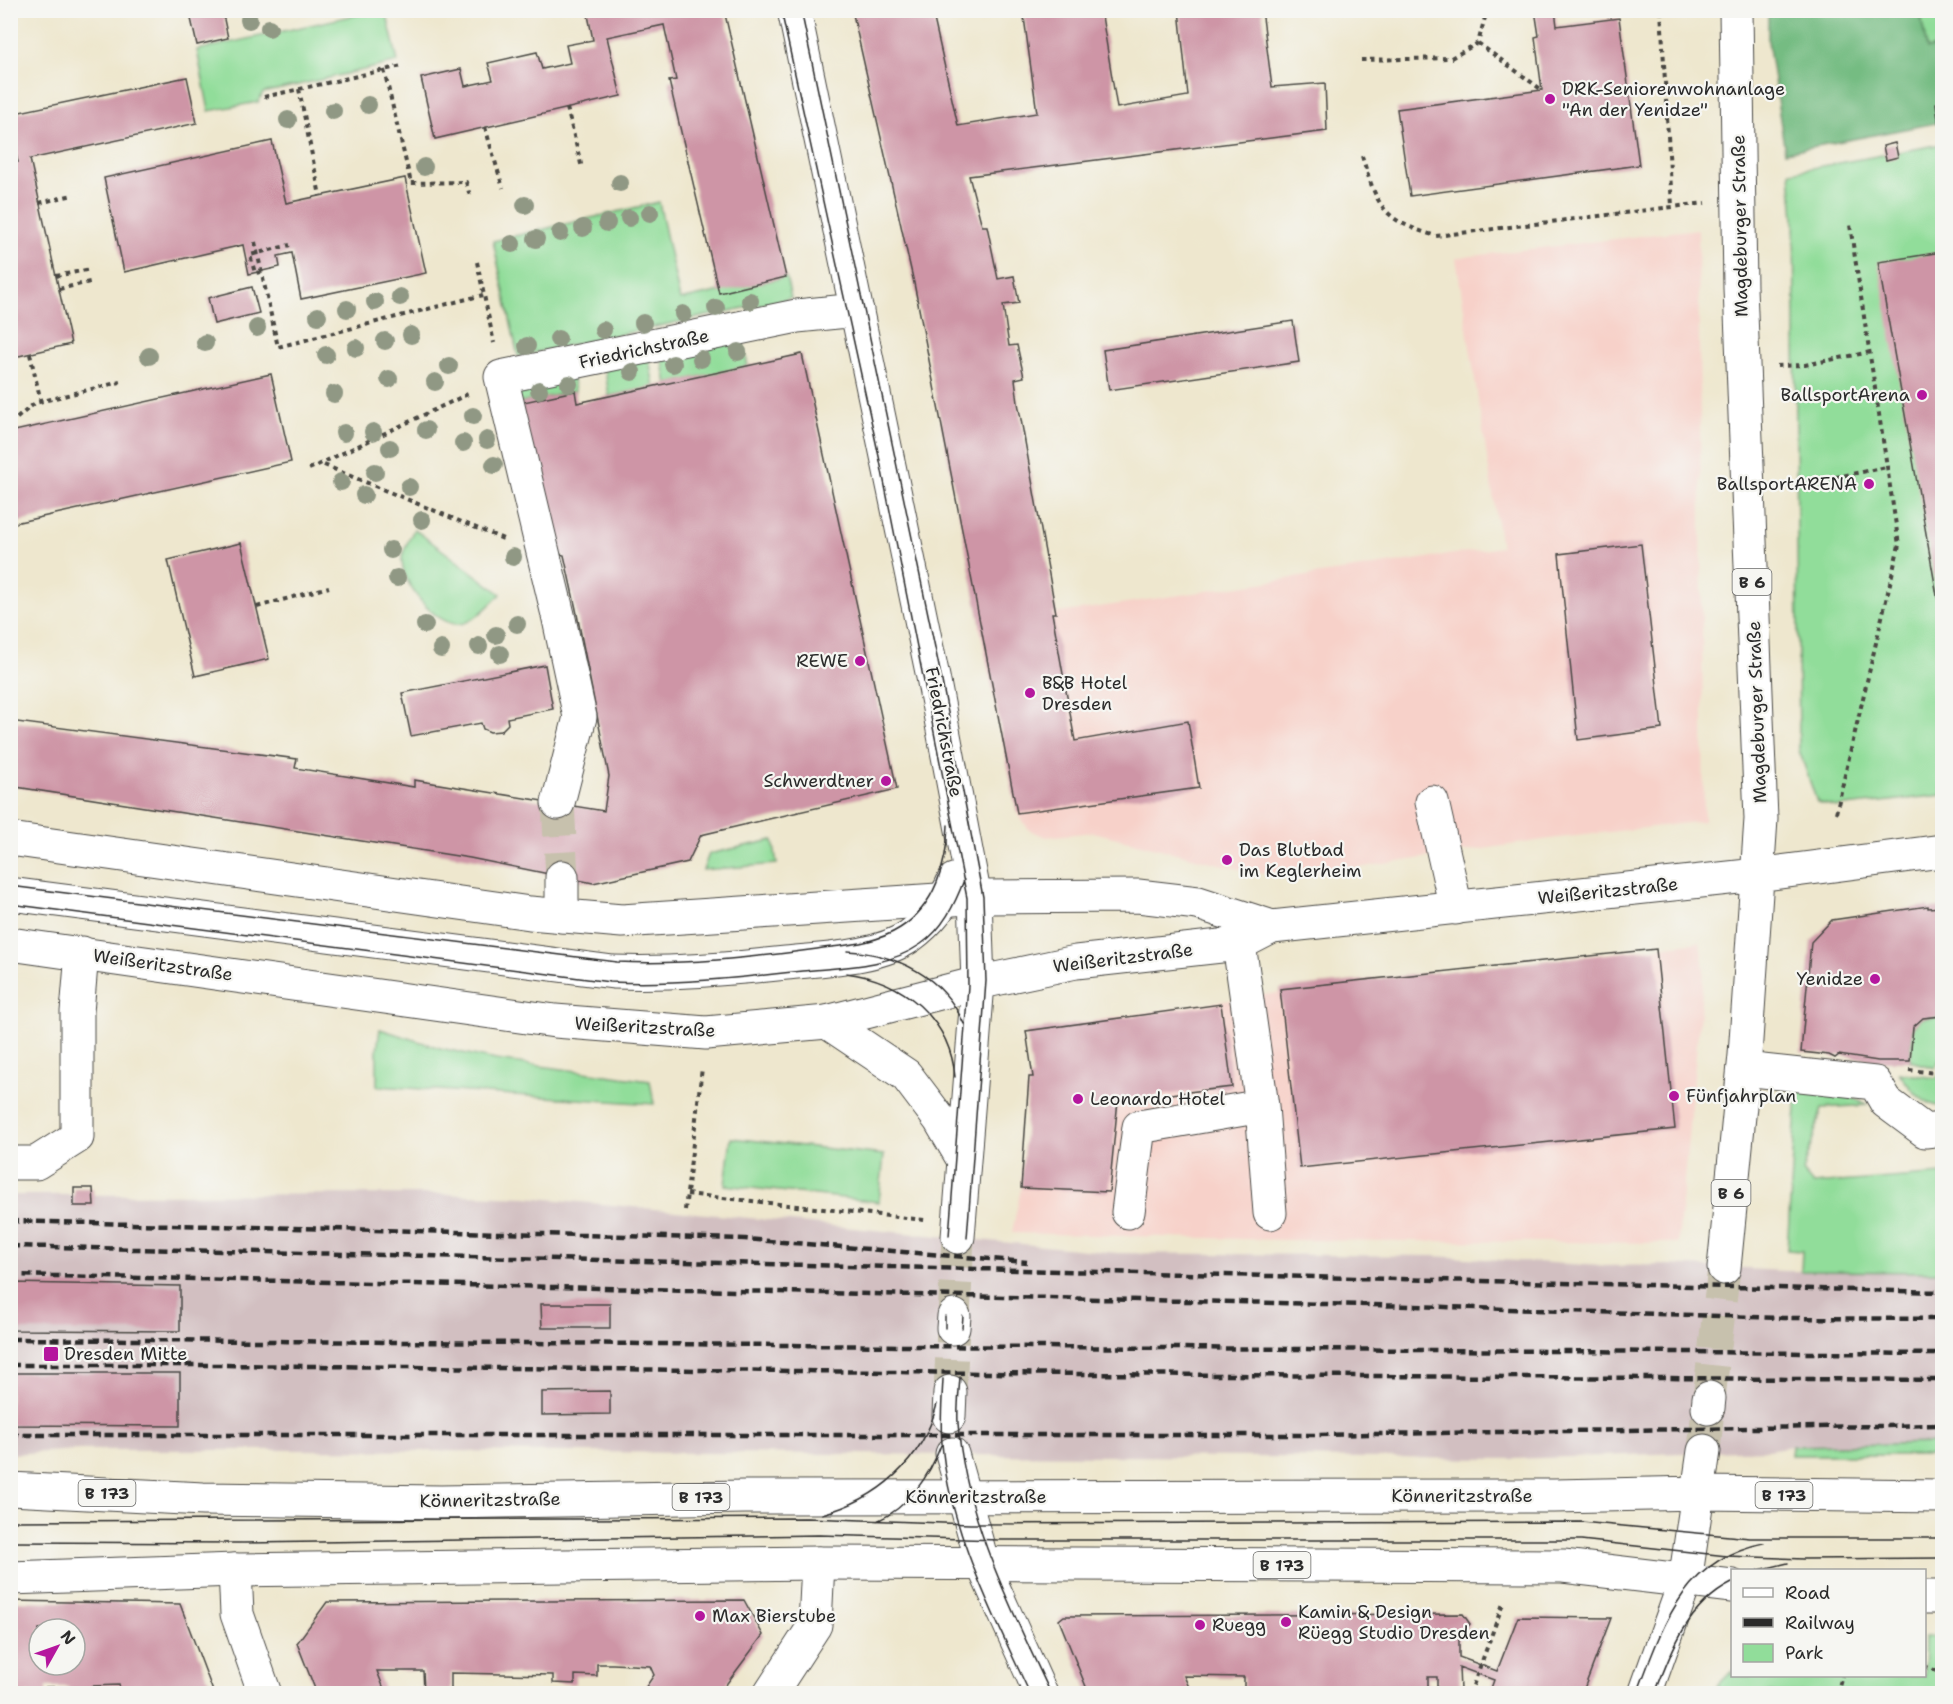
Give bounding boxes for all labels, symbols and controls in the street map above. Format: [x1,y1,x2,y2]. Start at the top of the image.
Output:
place label: DRK-Seniorenwohnanlage "An der Yenidze" [1562,77,1785,122]
marker: DRK-Seniorenwohnanlage "An der Yenidze" [1543,92,1557,106]
street label: Magdeburger Straße [1726,135,1754,317]
street label: Friedrichstraße [577,324,711,374]
place label: BallsportArena [1780,383,1910,407]
marker: BallsportArena [1915,388,1929,402]
place label: BallsportARENA [1717,472,1857,496]
marker: BallsportARENA [1862,477,1876,491]
road number: B 6 [1732,569,1772,595]
street label: Magdeburger Straße [1742,620,1772,804]
place label: REWE [796,649,848,673]
marker: REWE [853,654,867,668]
street label: Friedrichstraße [920,665,968,799]
place label: B&B Hotel Dresden [1042,671,1128,716]
marker: B&B Hotel Dresden [1023,686,1037,700]
place label: Schwerdtner [764,769,874,793]
marker: Schwerdtner [879,774,893,788]
place label: Das Blutbad im Keglerheim [1239,838,1362,883]
marker: Das Blutbad im Keglerheim [1220,853,1234,867]
street label: Weißeritzstraße [1537,872,1679,910]
street label: Weißeritzstraße [1052,937,1194,979]
street label: Weißeritzstraße [92,943,234,987]
place label: Yenidze [1797,967,1863,991]
marker: Yenidze [1868,972,1882,986]
street label: Weißeritzstraße [574,1011,716,1043]
place label: Fünfjahrplan [1686,1084,1796,1108]
place label: Leonardo Hotel [1090,1087,1225,1111]
marker: Fünfjahrplan [1667,1089,1681,1103]
marker: Leonardo Hotel [1071,1092,1085,1106]
road number: B 6 [1712,1180,1750,1206]
place label: Dresden Mitte [64,1342,187,1366]
marker: Dresden Mitte [42,1345,60,1363]
road number: B 173 [78,1480,136,1506]
road number: B 173 [1756,1482,1812,1508]
road number: B 173 [672,1484,730,1510]
street label: Könneritzstraße [1391,1484,1533,1508]
street label: Könneritzstraße [905,1485,1047,1509]
street label: Könneritzstraße [419,1487,561,1513]
road number: B 173 [1254,1552,1310,1578]
legend [1731,1569,1926,1677]
text: Road [1785,1581,1830,1605]
place label: Kamin & Design Rüegg Studio Dresden [1298,1600,1490,1645]
place label: Max Bierstube [712,1604,836,1628]
marker: Max Bierstube [693,1609,707,1623]
text: Railway [1785,1611,1855,1635]
place label: Ruegg [1212,1613,1266,1637]
marker: Kamin & Design Rüegg Studio Dresden [1279,1615,1293,1629]
north arrow [27,1617,87,1677]
marker: Ruegg [1193,1618,1207,1632]
text: N [56,1626,80,1649]
text: Park [1785,1641,1824,1665]

